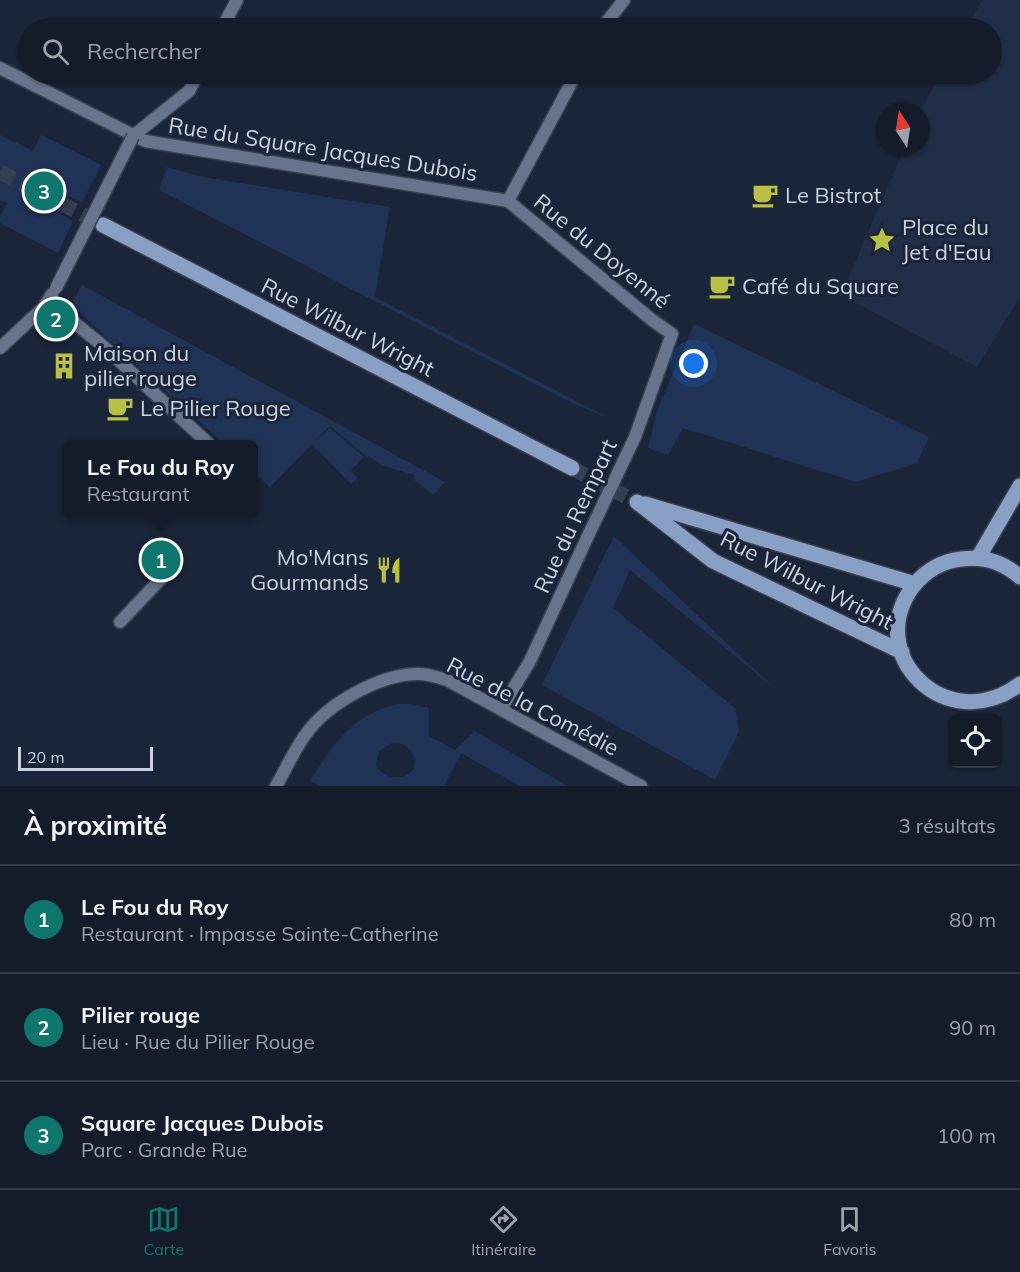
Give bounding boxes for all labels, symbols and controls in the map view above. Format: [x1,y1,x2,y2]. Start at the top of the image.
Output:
search box [18,18,1002,84]
icon: search [39,35,72,68]
text: Rechercher [87,37,201,65]
north arrow [876,102,930,156]
street label: Rue du Square Jacques Dubois [167,111,479,187]
pin: 3 [24,168,63,213]
cafe icon: Le Bistrot [750,180,780,210]
place label: Le Bistrot [785,181,882,209]
street label: Rue du Doyenné [528,187,676,315]
place label: Place du Jet d'Eau [902,213,991,266]
place icon: Place du Jet d'Eau [867,225,897,255]
street label: Rue Wilbur Wright [257,271,439,383]
cafe icon: Café du Square [707,271,737,301]
place label: Café du Square [742,272,899,300]
pin: 2 [36,296,76,342]
place label: Maison du pilier rouge [84,339,197,392]
your location [679,349,708,378]
building icon: Maison du pilier rouge [49,351,79,381]
cafe icon: Le Pilier Rouge [105,393,135,423]
place label: Le Pilier Rouge [140,394,291,422]
street label: Rue du Rempart [527,435,623,597]
popup [63,440,258,518]
text: Le Fou du Roy [87,453,234,481]
text: Restaurant [87,481,190,506]
street label: Rue Wilbur Wright [716,524,898,636]
pin: 1 [142,538,180,582]
place label: Mo'Mans Gourmands [250,543,369,596]
restaurant icon: Mo'Mans Gourmands [374,555,404,585]
street label: Rue de la Comédie [442,651,624,761]
map controls [948,714,1002,768]
button: locate [948,714,1002,768]
scale bar [18,744,153,772]
text: 20 m [27,747,64,767]
text: À proximité [24,809,167,842]
text: 3 résultats [899,813,996,838]
text: Le Fou du Roy [81,893,228,921]
text: 1 [38,907,50,932]
text: 80 m [949,907,996,932]
text: Restaurant · Impasse Sainte-Catherine [81,921,439,946]
text: Pilier rouge [81,1001,200,1029]
text: 2 [38,1015,50,1040]
text: 90 m [949,1015,996,1040]
text: Lieu · Rue du Pilier Rouge [81,1029,315,1054]
text: Square Jacques Dubois [81,1109,324,1137]
text: 3 [38,1123,50,1148]
text: 100 m [937,1123,996,1148]
text: Parc · Grande Rue [81,1137,248,1162]
tab: Carte [143,1203,184,1259]
tab: Itinéraire [471,1203,536,1259]
tab: Favoris [823,1203,877,1259]

